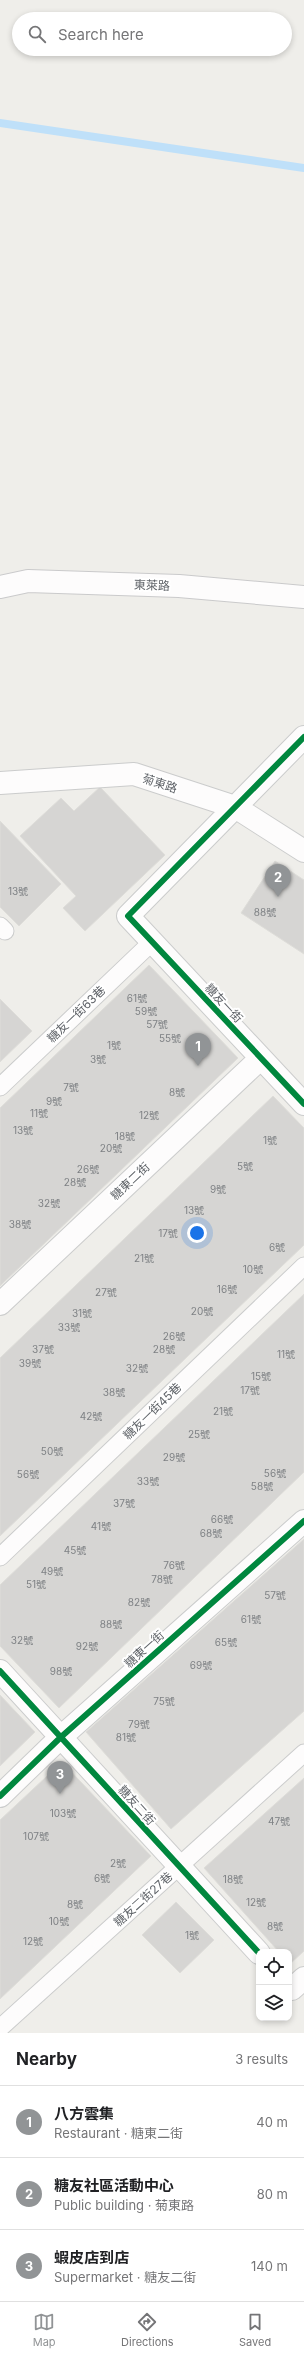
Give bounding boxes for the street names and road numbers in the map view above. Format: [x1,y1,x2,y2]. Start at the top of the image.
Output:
street label: 東萊路 [134,577,170,593]
street label: 菊東路 [141,770,179,796]
street label: 糖友一街 [202,980,246,1026]
street label: 糖友一街63巷 [44,983,108,1045]
street label: 糖東二街 [107,1159,153,1203]
street label: 糖友一街45巷 [120,1380,184,1442]
street label: 糖東一街 [121,1627,167,1671]
street label: 糖友二街 [115,1782,159,1828]
street label: 糖友二街27巷 [110,1869,176,1929]

